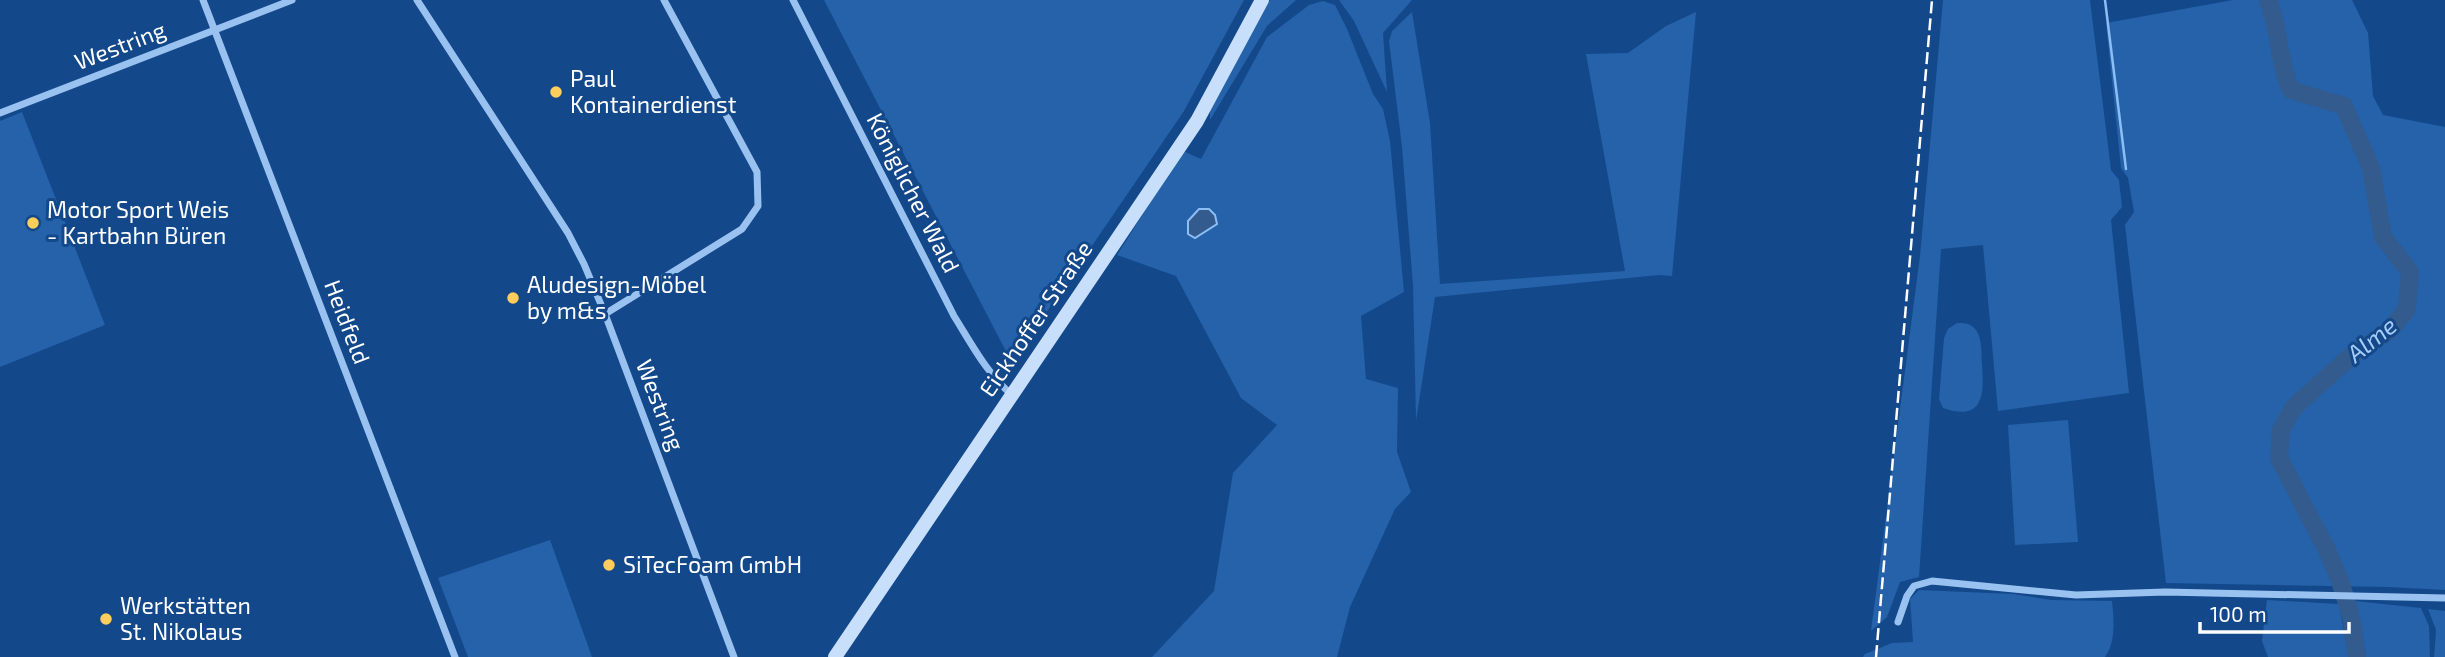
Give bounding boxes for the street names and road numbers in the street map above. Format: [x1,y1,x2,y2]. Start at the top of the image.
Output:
street label: Westring [70,15,169,75]
street label: Königlicher Wald [862,108,966,277]
street label: Eickhoffer Straße [973,235,1098,402]
street label: Heidfeld [319,276,377,368]
street label: Westring [631,355,691,454]

